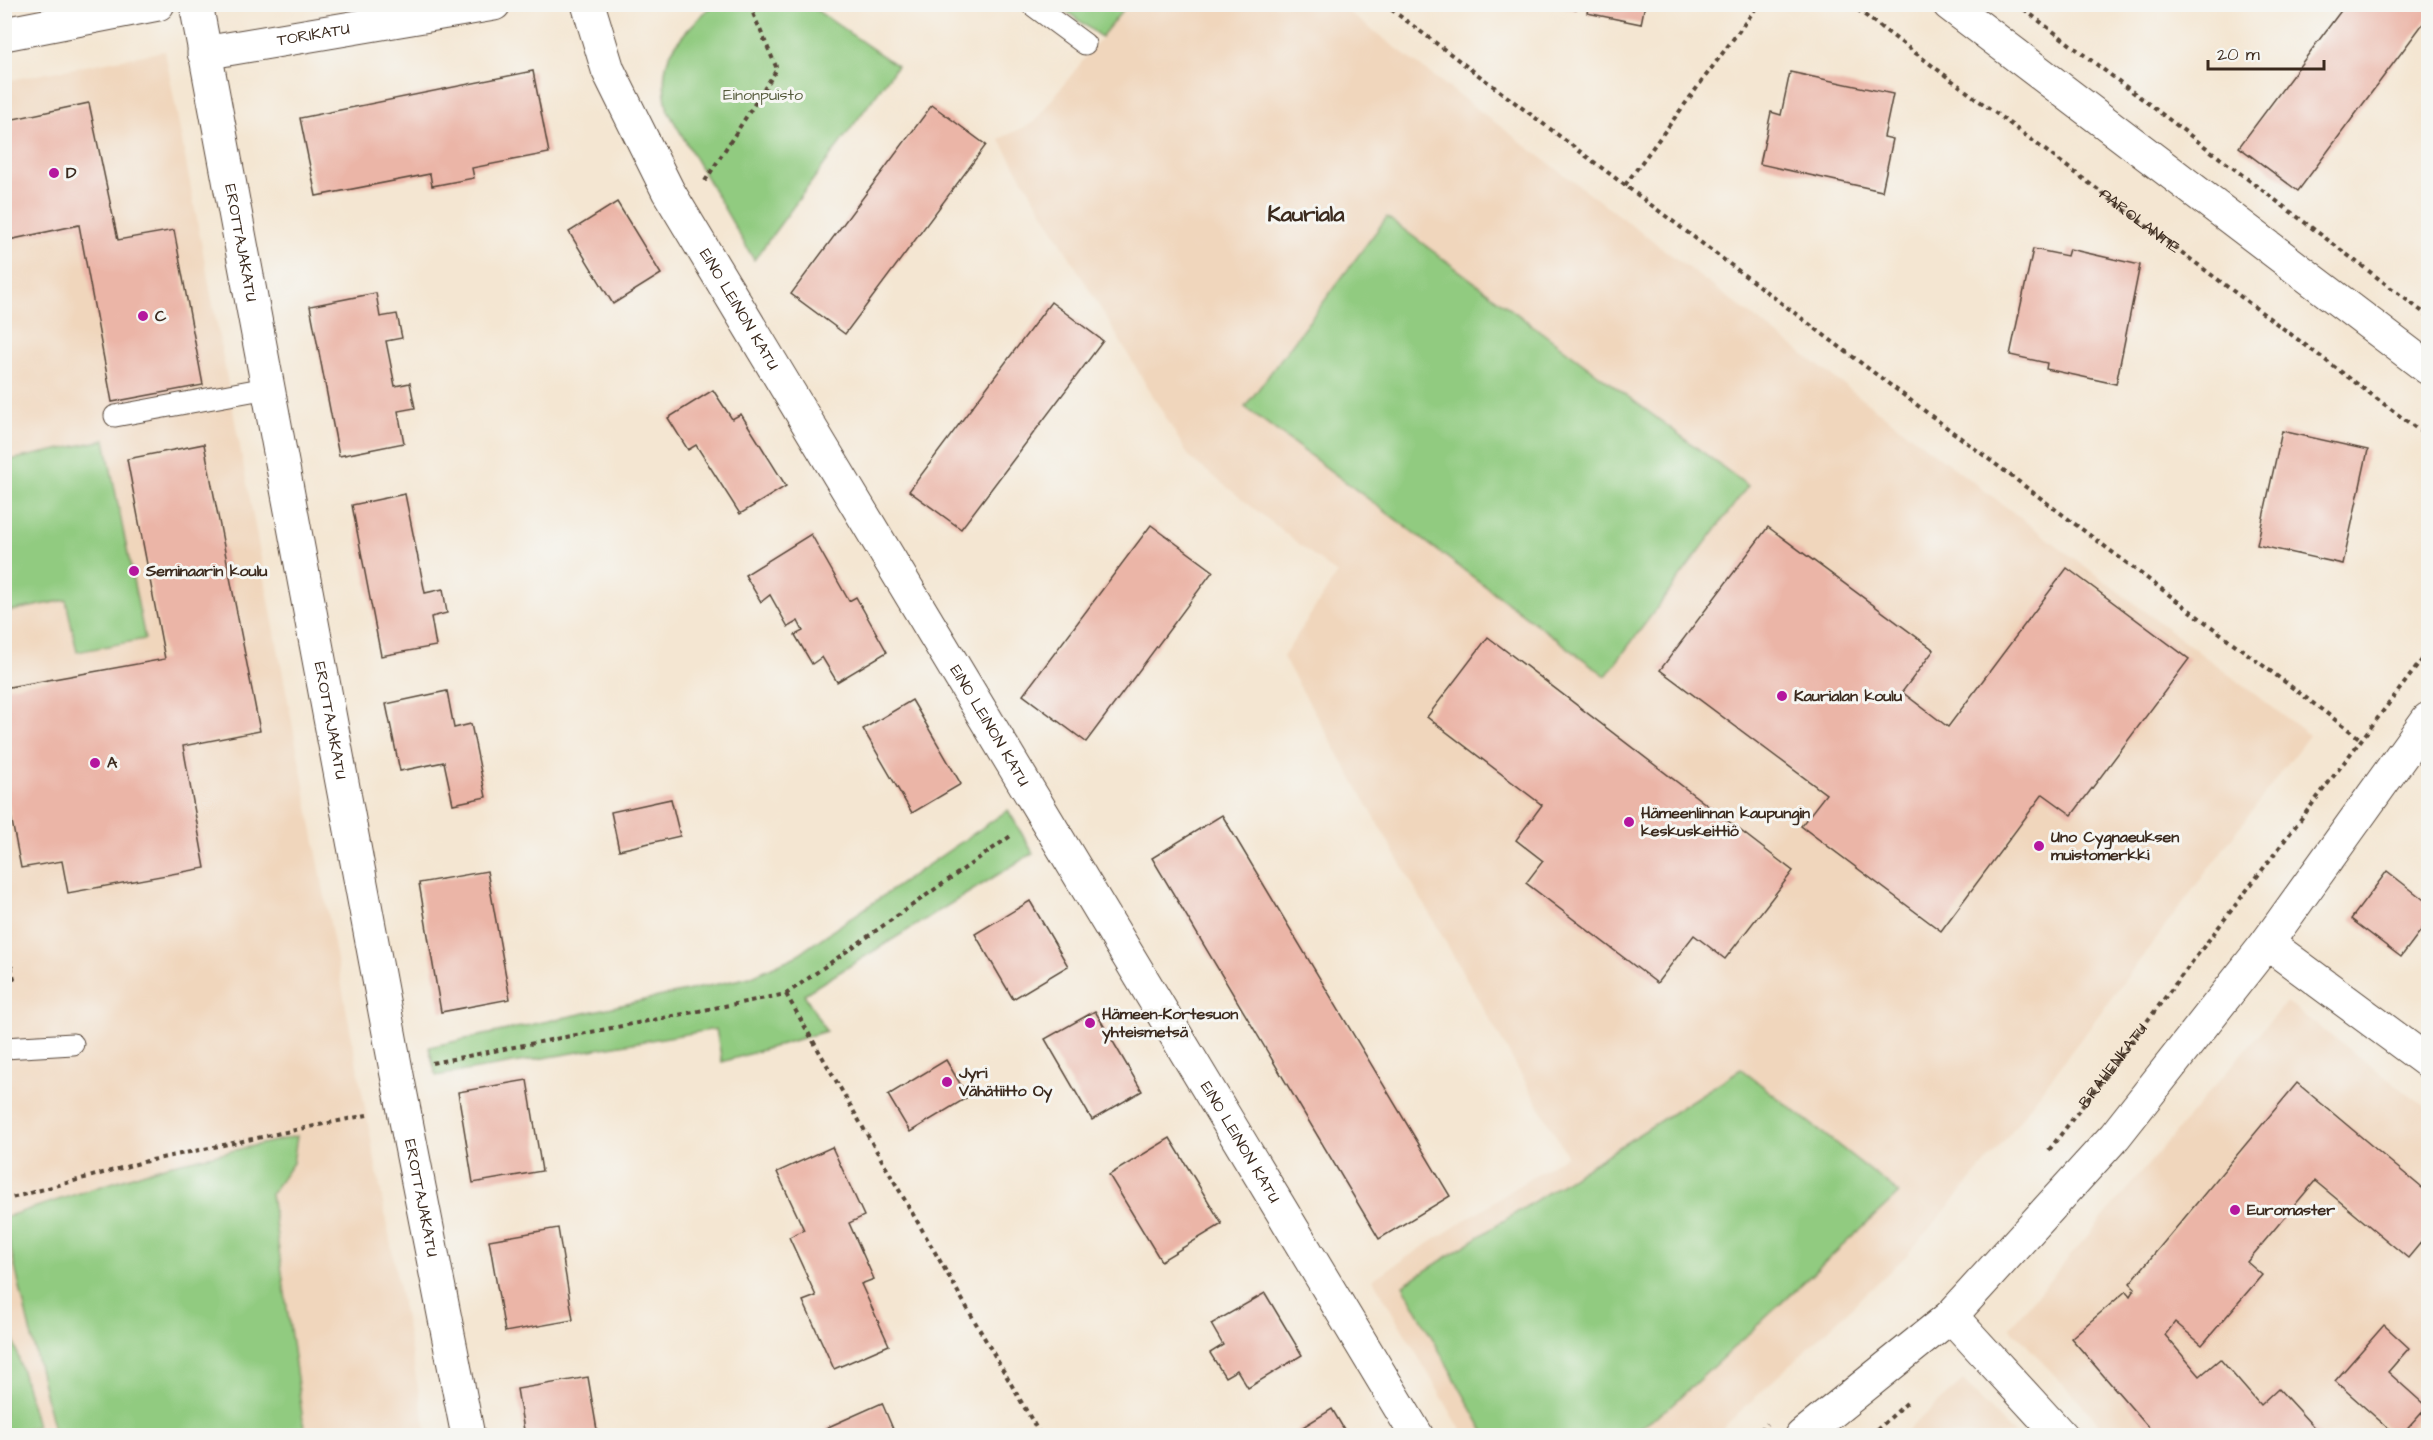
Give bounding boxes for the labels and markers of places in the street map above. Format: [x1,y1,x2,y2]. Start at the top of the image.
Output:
place label: D [66,162,77,184]
marker: D [47,166,61,180]
place label: C [155,305,167,327]
marker: C [136,309,150,323]
place label: Seminaarin koulu [145,560,267,582]
marker: Seminaarin koulu [127,564,141,578]
place label: Kaurialan koulu [1794,685,1902,707]
marker: Kaurialan koulu [1775,689,1789,703]
place label: A [107,752,118,774]
marker: A [88,756,102,770]
place label: Hämeenlinnan kaupungin keskuskeittiö [1641,802,1810,842]
marker: Hämeenlinnan kaupungin keskuskeittiö [1622,815,1636,829]
place label: Uno Cygnaeuksen muistomerkki [2051,826,2179,866]
marker: Uno Cygnaeuksen muistomerkki [2032,839,2046,853]
place label: Hämeen-Kortesuon yhteismetsä [1102,1003,1238,1044]
marker: Hämeen-Kortesuon yhteismetsä [1083,1016,1097,1030]
place label: Jyri Vähätiitto Oy [958,1062,1053,1103]
marker: Jyri Vähätiitto Oy [940,1075,954,1089]
place label: Euromaster [2247,1199,2335,1221]
marker: Euromaster [2228,1203,2242,1217]

